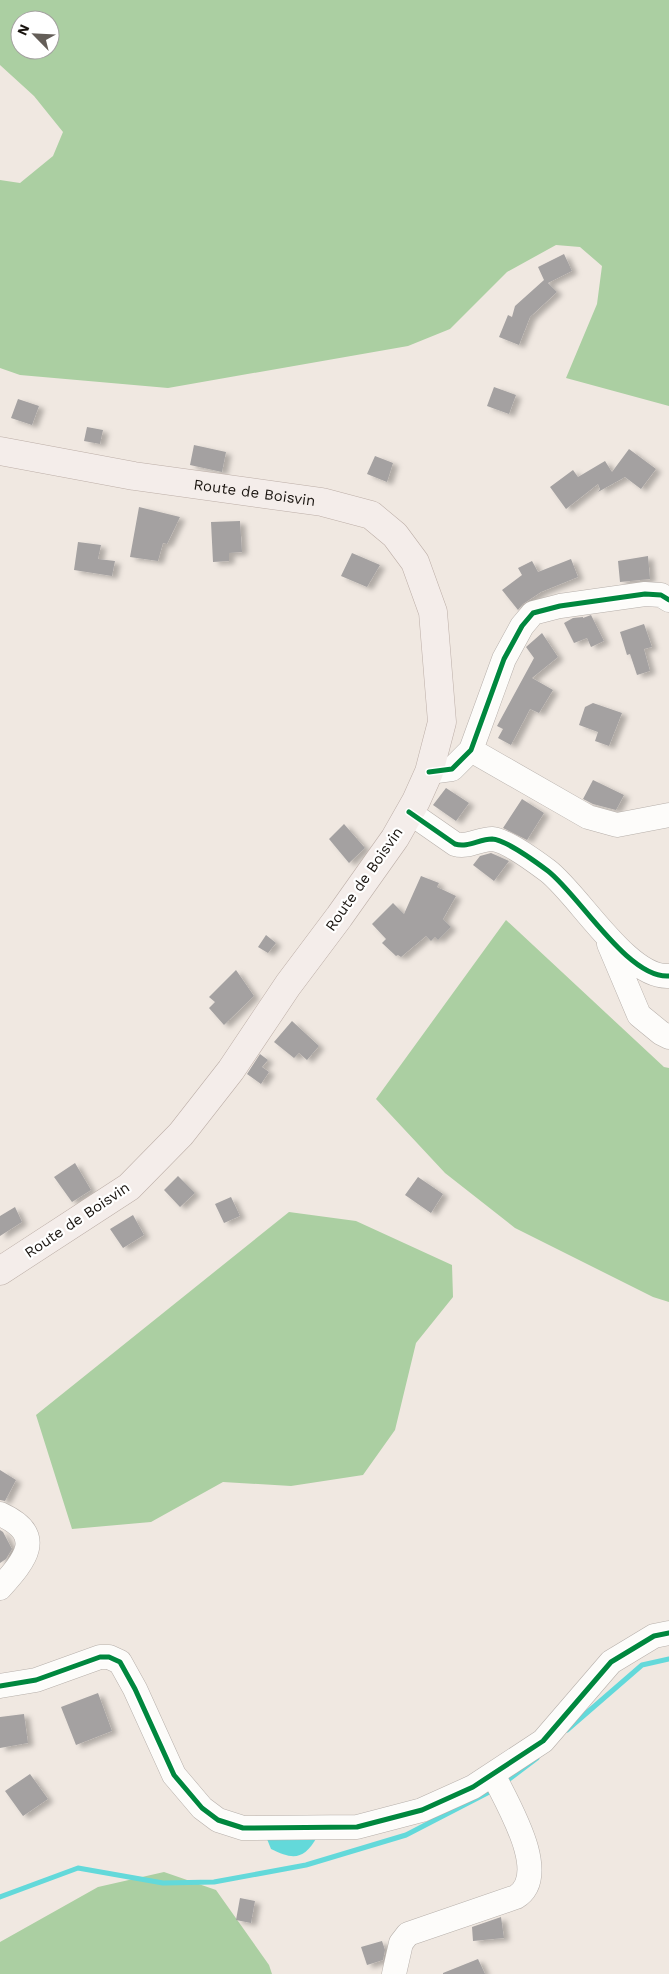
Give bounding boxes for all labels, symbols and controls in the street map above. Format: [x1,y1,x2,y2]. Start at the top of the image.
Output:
north arrow [10,10,60,60]
text: N [14,22,33,38]
street label: Route de Boisvin [192,475,317,510]
street label: Route de Boisvin [321,824,407,934]
street label: Route de Boisvin [21,1178,133,1262]

